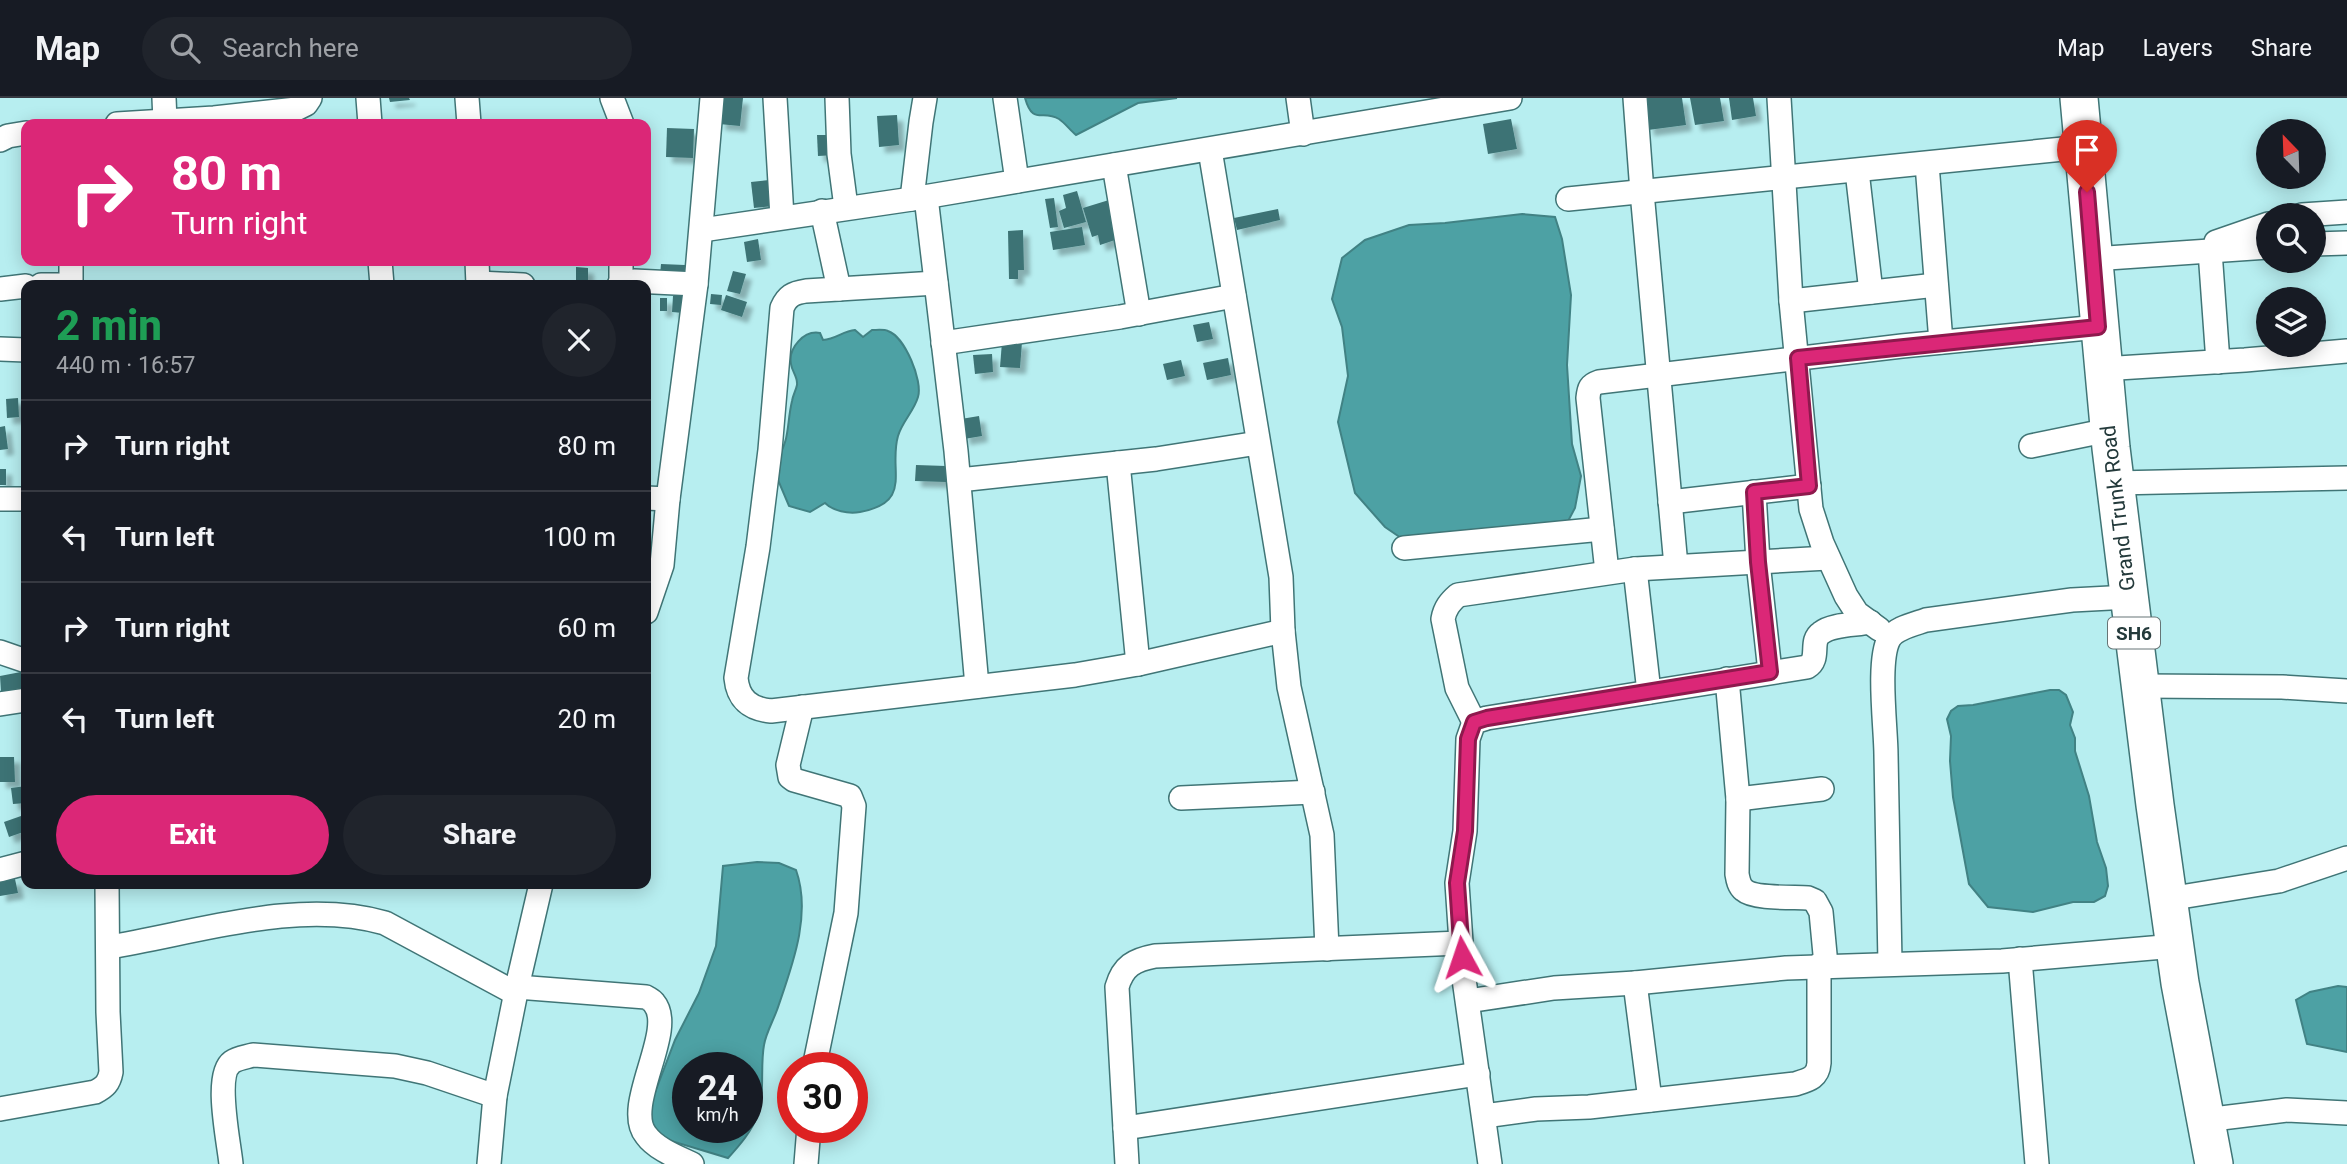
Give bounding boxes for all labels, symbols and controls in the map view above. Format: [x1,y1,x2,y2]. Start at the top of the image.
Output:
search box [142,17,632,80]
text: Map [35,29,100,68]
icon: search [166,29,204,67]
text: Search here [222,33,359,63]
text: Map [2057,34,2105,62]
text: Layers [2143,34,2213,62]
text: Share [2251,34,2312,62]
north arrow [2256,119,2326,189]
map controls [2256,119,2326,357]
pin [2057,120,2117,192]
icon: arrive [2068,131,2106,169]
text: 80 m [171,145,282,202]
icon: right [56,147,147,238]
button: search [2256,203,2326,273]
text: Turn right [171,204,307,242]
button: layers [2256,287,2326,357]
text: 2 min [56,301,162,350]
button: close [542,303,616,377]
text: 440 m · 16:57 [56,352,195,379]
street label: Grand Trunk Road [2096,424,2140,592]
icon: right [56,427,94,465]
text: Turn right [115,431,230,461]
text: 80 m [558,431,616,461]
icon: left [56,518,94,556]
text: Turn left [115,522,214,552]
text: 100 m [543,522,616,552]
icon: right [56,609,94,647]
text: Turn right [115,613,230,643]
text: 60 m [558,613,616,643]
road number: SH6 [2108,618,2160,648]
icon: left [56,700,94,738]
text: Turn left [115,704,214,734]
text: 20 m [558,704,616,734]
button: Exit [56,795,329,875]
button: Share [343,795,616,875]
position arrow [1425,920,1499,994]
speed limit sign: 30 [777,1052,868,1143]
text: 24 [697,1068,738,1109]
text: km/h [696,1104,739,1125]

